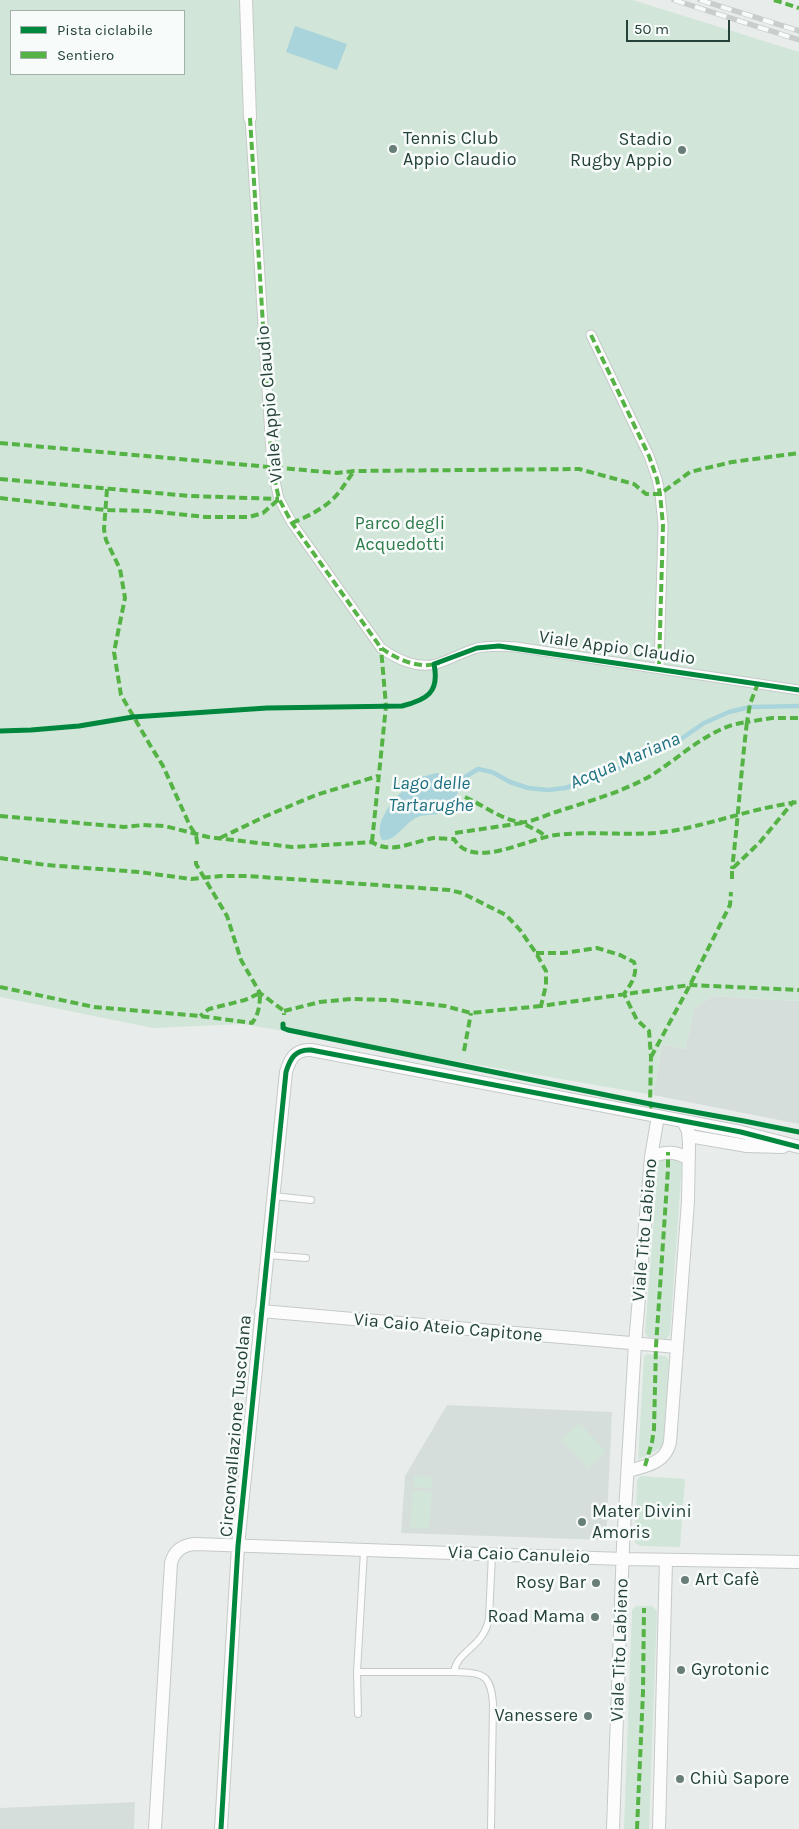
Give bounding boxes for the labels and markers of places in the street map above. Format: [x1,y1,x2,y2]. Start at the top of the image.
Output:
place label: Tennis Club Appio Claudio [403,128,517,170]
place label: Stadio Rugby Appio [570,129,672,172]
marker: Tennis Club Appio Claudio [387,143,399,155]
marker: Stadio Rugby Appio [676,144,688,156]
place label: Mater Divini Amoris [592,1501,692,1544]
marker: Mater Divini Amoris [576,1516,588,1528]
place label: Art Cafè [695,1569,759,1591]
place label: Rosy Bar [516,1572,586,1594]
marker: Art Cafè [679,1574,691,1586]
marker: Rosy Bar [590,1577,602,1589]
place label: Road Mama [487,1606,585,1628]
marker: Road Mama [589,1611,601,1623]
place label: Gyrotonic [691,1659,769,1681]
marker: Gyrotonic [675,1664,687,1676]
place label: Vanessere [495,1705,578,1727]
marker: Vanessere [582,1710,594,1722]
place label: Chiù Sapore [690,1768,789,1790]
marker: Chiù Sapore [674,1773,686,1785]

